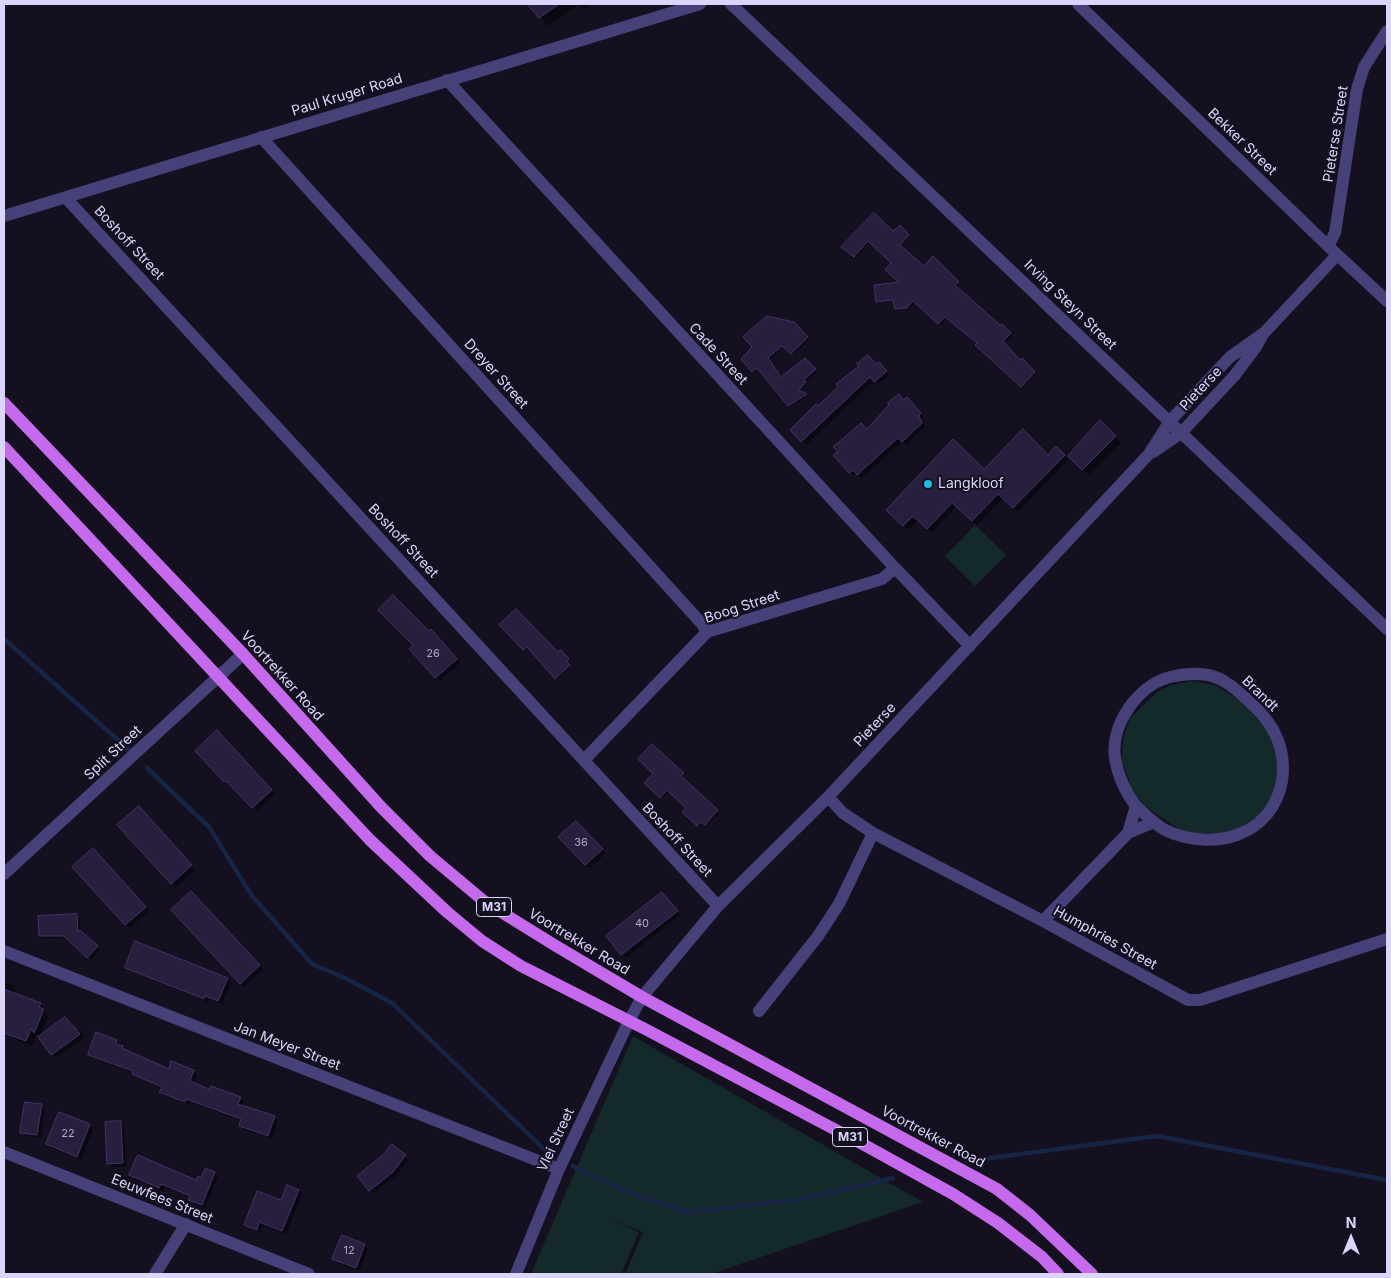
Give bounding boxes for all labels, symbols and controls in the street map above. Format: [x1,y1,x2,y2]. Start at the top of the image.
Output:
street label: Paul Kruger Road [290,70,404,120]
street label: Pieterse Street [1320,85,1352,183]
street label: Bekker Street [1204,105,1280,179]
street label: Boshoff Street [91,203,167,283]
street label: Irving Steyn Street [1020,257,1120,353]
street label: Cade Street [685,320,751,388]
street label: Dreyer Street [460,336,532,412]
street label: Pieterse [1176,364,1226,414]
place label: Langkloof [938,476,1004,492]
marker: Langkloof [922,478,934,490]
street label: Boshoff Street [365,501,441,581]
street label: Boog Street [702,587,782,627]
street label: Voortrekker Road [237,628,327,724]
house number: 26 [426,647,440,661]
street label: Brandt [1238,673,1282,715]
street label: Pieterse [850,700,900,750]
street label: Split Street [81,722,145,784]
street label: Boshoff Street [639,800,715,880]
house number: 36 [574,836,588,850]
road number: M31 [476,898,512,916]
street label: Humphries Street [1050,903,1160,973]
street label: Voortrekker Road [525,905,633,979]
house number: 40 [635,917,649,931]
street label: Jan Meyer Street [231,1018,343,1074]
street label: Voortrekker Road [878,1103,988,1171]
street label: Vlei Street [534,1106,578,1174]
house number: 22 [61,1127,75,1141]
road number: M31 [832,1128,868,1146]
street label: Eeuwfees Street [109,1171,215,1227]
north arrow [1326,1213,1376,1263]
text: N [1346,1214,1356,1231]
house number: 12 [343,1244,355,1258]

